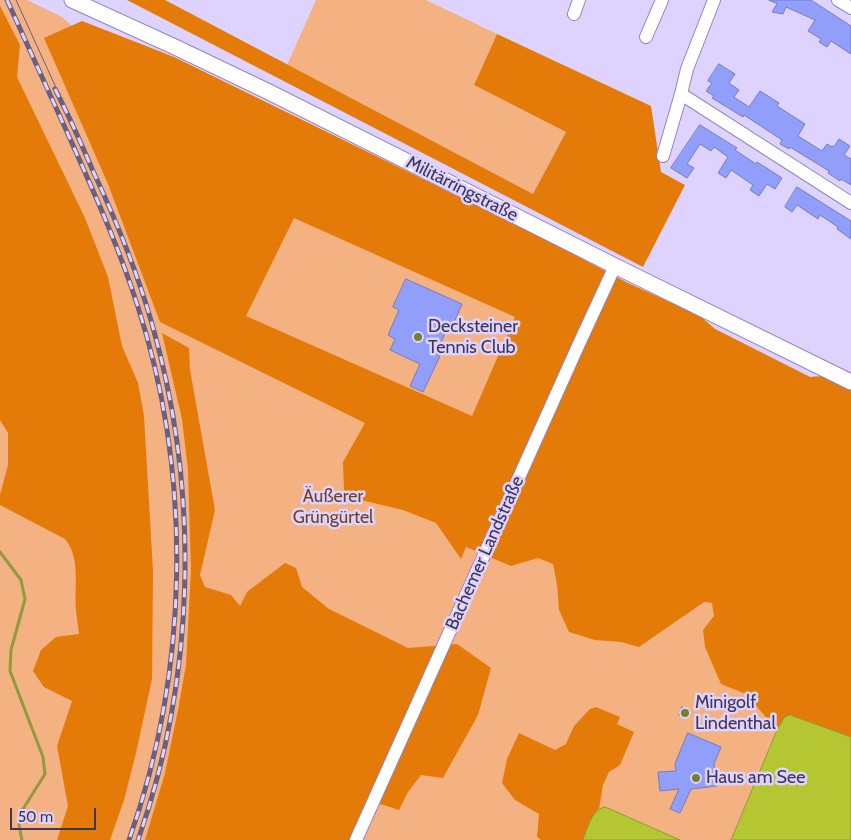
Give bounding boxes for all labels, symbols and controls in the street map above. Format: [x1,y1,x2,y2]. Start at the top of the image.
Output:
street label: Militärringstraße [403,152,521,226]
place label: Decksteiner Tennis Club [428,316,518,358]
marker: Decksteiner Tennis Club [412,331,424,343]
street label: Bachemer Landstraße [441,473,529,633]
park label: Äußerer Grüngürtel [293,486,373,528]
place label: Minigolf Lindenthal [695,692,776,734]
marker: Minigolf Lindenthal [679,707,691,719]
place label: Haus am See [706,767,806,789]
marker: Haus am See [690,772,702,784]
scale bar [12,798,99,830]
text: 50 m [18,808,53,826]

